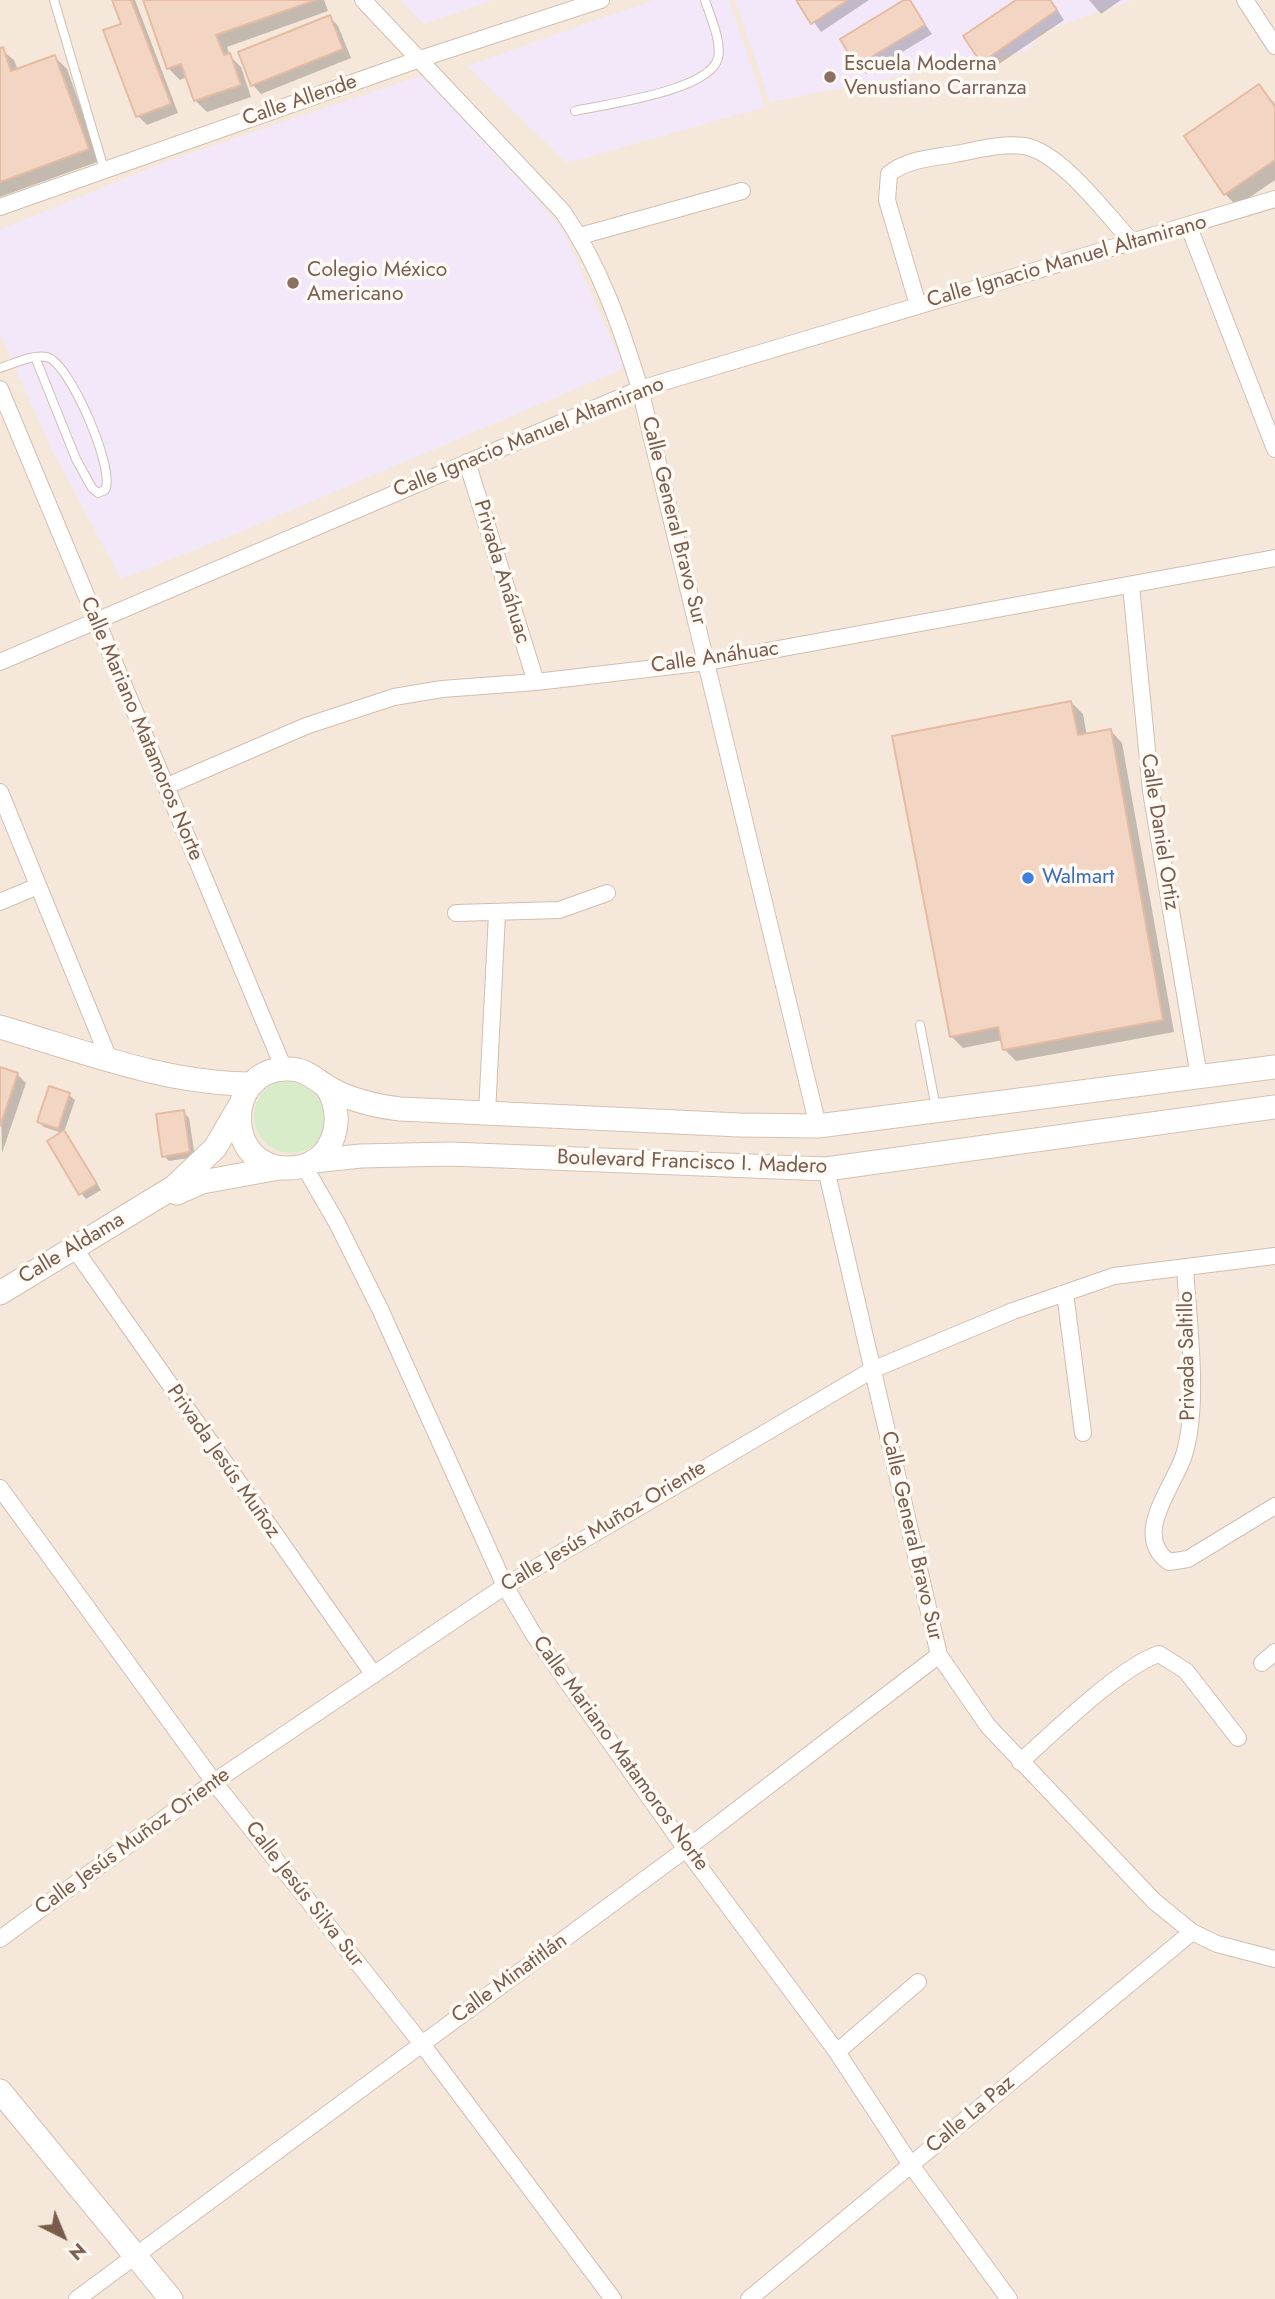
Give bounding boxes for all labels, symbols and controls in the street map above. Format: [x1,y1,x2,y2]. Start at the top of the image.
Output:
place label: Escuela Moderna Venustiano Carranza [844,52,1027,102]
marker: Escuela Moderna Venustiano Carranza [822,69,838,85]
street label: Calle Allende [239,70,361,132]
street label: Calle Ignacio Manuel Altamirano [924,210,1210,314]
place label: Colegio México Americano [307,258,447,308]
marker: Colegio México Americano [285,275,301,291]
street label: Calle Ignacio Manuel Altamirano [390,372,668,504]
street label: Calle General Bravo Sur [635,414,711,628]
street label: Privada Anáhuac [467,497,535,647]
street label: Calle Mariano Matamoros Norte [74,593,208,865]
street label: Calle Anáhuac [650,637,780,679]
street label: Calle Daniel Ortiz [1134,752,1184,912]
place label: Walmart [1042,865,1114,891]
marker: Walmart [1020,870,1036,886]
street label: Boulevard Francisco I. Madero [556,1146,828,1180]
street label: Calle Aldama [15,1208,129,1290]
street label: Privada Saltillo [1174,1291,1202,1421]
street label: Privada Jesús Muñoz [161,1380,285,1544]
street label: Calle General Bravo Sur [875,1429,947,1643]
street label: Calle Jesús Muñoz Oriente [497,1456,711,1598]
street label: Calle Mariano Matamoros Norte [526,1632,714,1876]
street label: Calle Jesús Muñoz Oriente [31,1763,235,1921]
street label: Calle Jesús Silva Sur [239,1817,369,1973]
street label: Calle Minatitlán [447,1929,573,2029]
street label: Calle La Paz [922,2071,1020,2159]
north arrow [28,2201,98,2271]
text: N [63,2237,92,2267]

